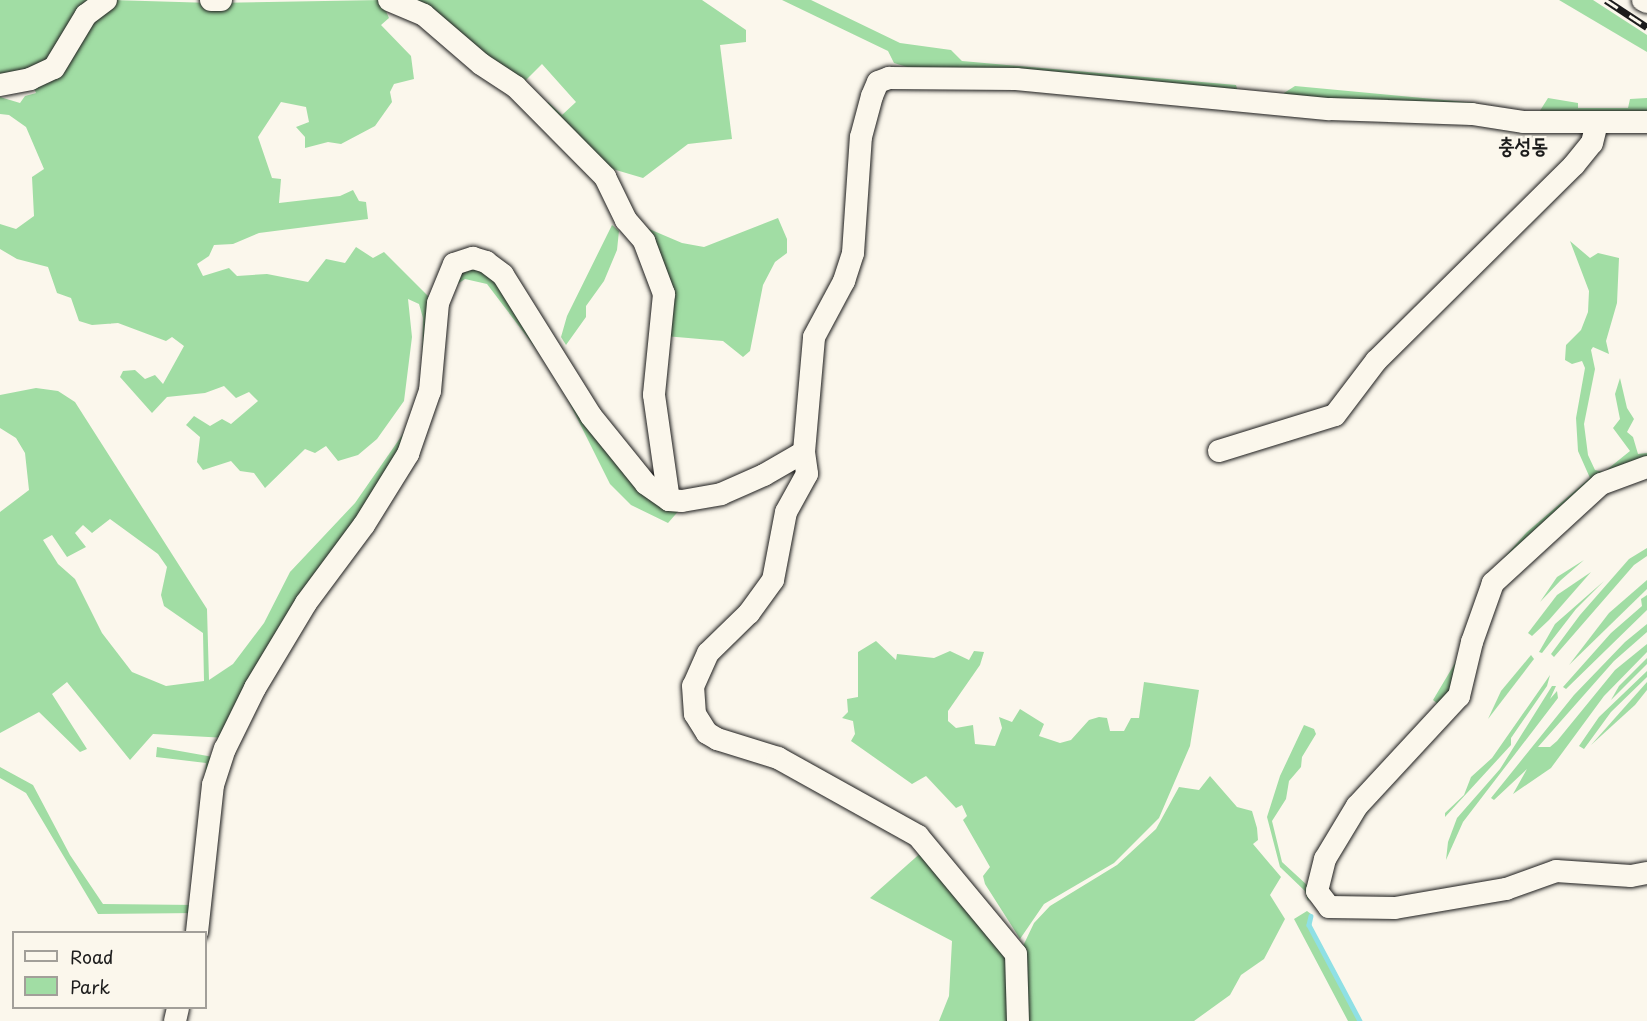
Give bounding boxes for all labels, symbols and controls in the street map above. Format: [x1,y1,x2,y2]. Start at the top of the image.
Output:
district label: 충성동 [1498,131,1548,157]
legend [12,931,207,1009]
text: Road [70,943,114,970]
text: Park [70,973,110,1000]

